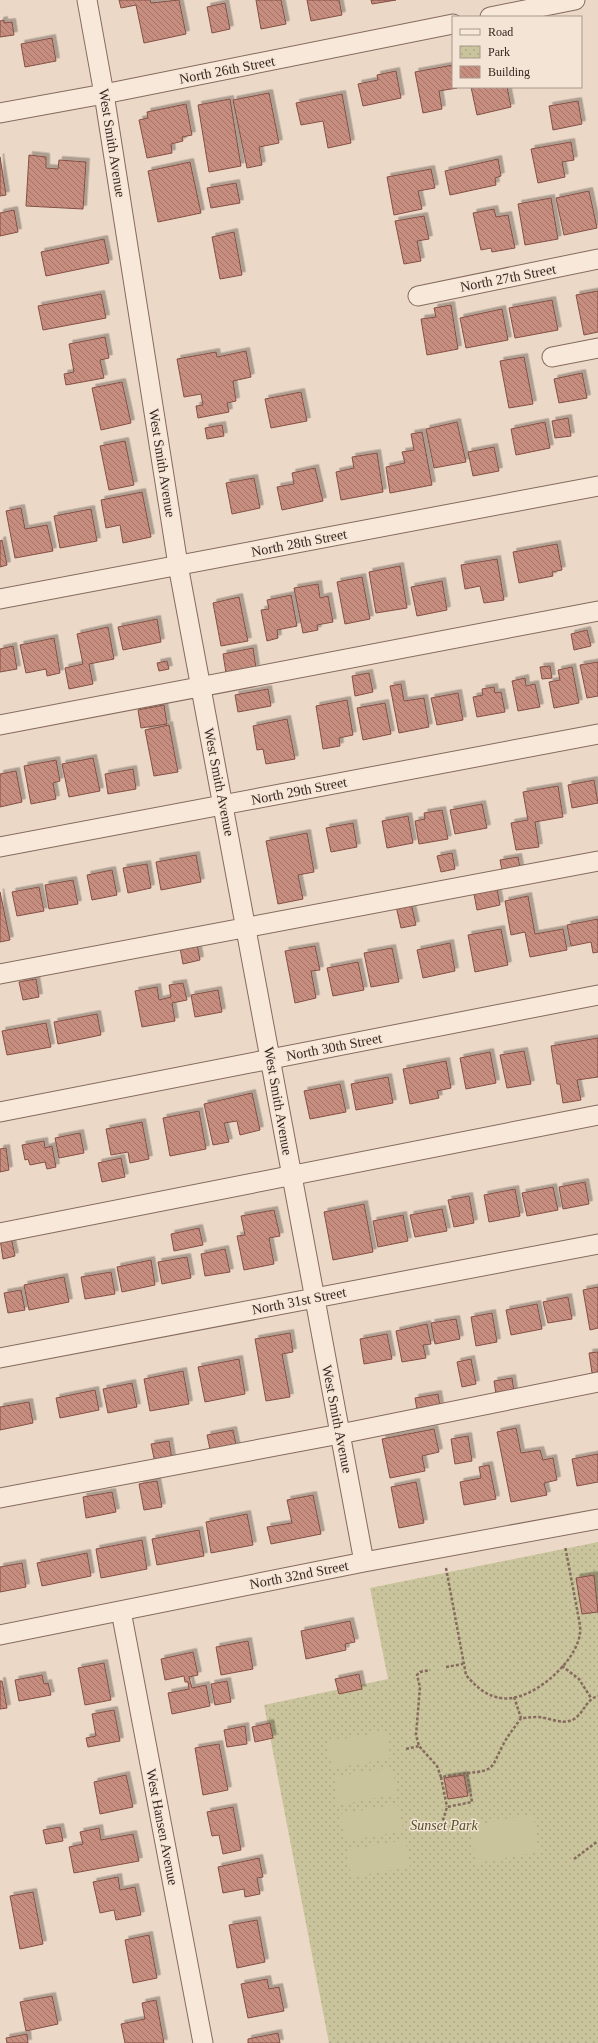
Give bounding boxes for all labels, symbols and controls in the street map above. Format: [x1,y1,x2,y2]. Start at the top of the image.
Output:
legend [452,16,582,88]
text: Road [488,25,513,39]
text: Park [488,45,510,59]
street label: North 26th Street [178,53,276,87]
text: Building [488,65,530,79]
street label: West Smith Avenue [96,88,128,198]
street label: North 27th Street [459,261,557,295]
street label: West Smith Avenue [146,408,178,518]
street label: North 28th Street [250,526,348,560]
street label: West Smith Avenue [201,727,237,837]
street label: North 29th Street [250,774,348,808]
street label: North 30th Street [285,1030,383,1064]
street label: West Smith Avenue [261,1046,295,1156]
street label: North 31st Street [251,1284,347,1317]
street label: West Smith Avenue [319,1364,355,1474]
street label: North 32nd Street [248,1558,350,1592]
street label: West Hansen Avenue [143,1767,181,1887]
park label: Sunset Park [410,1818,478,1833]

